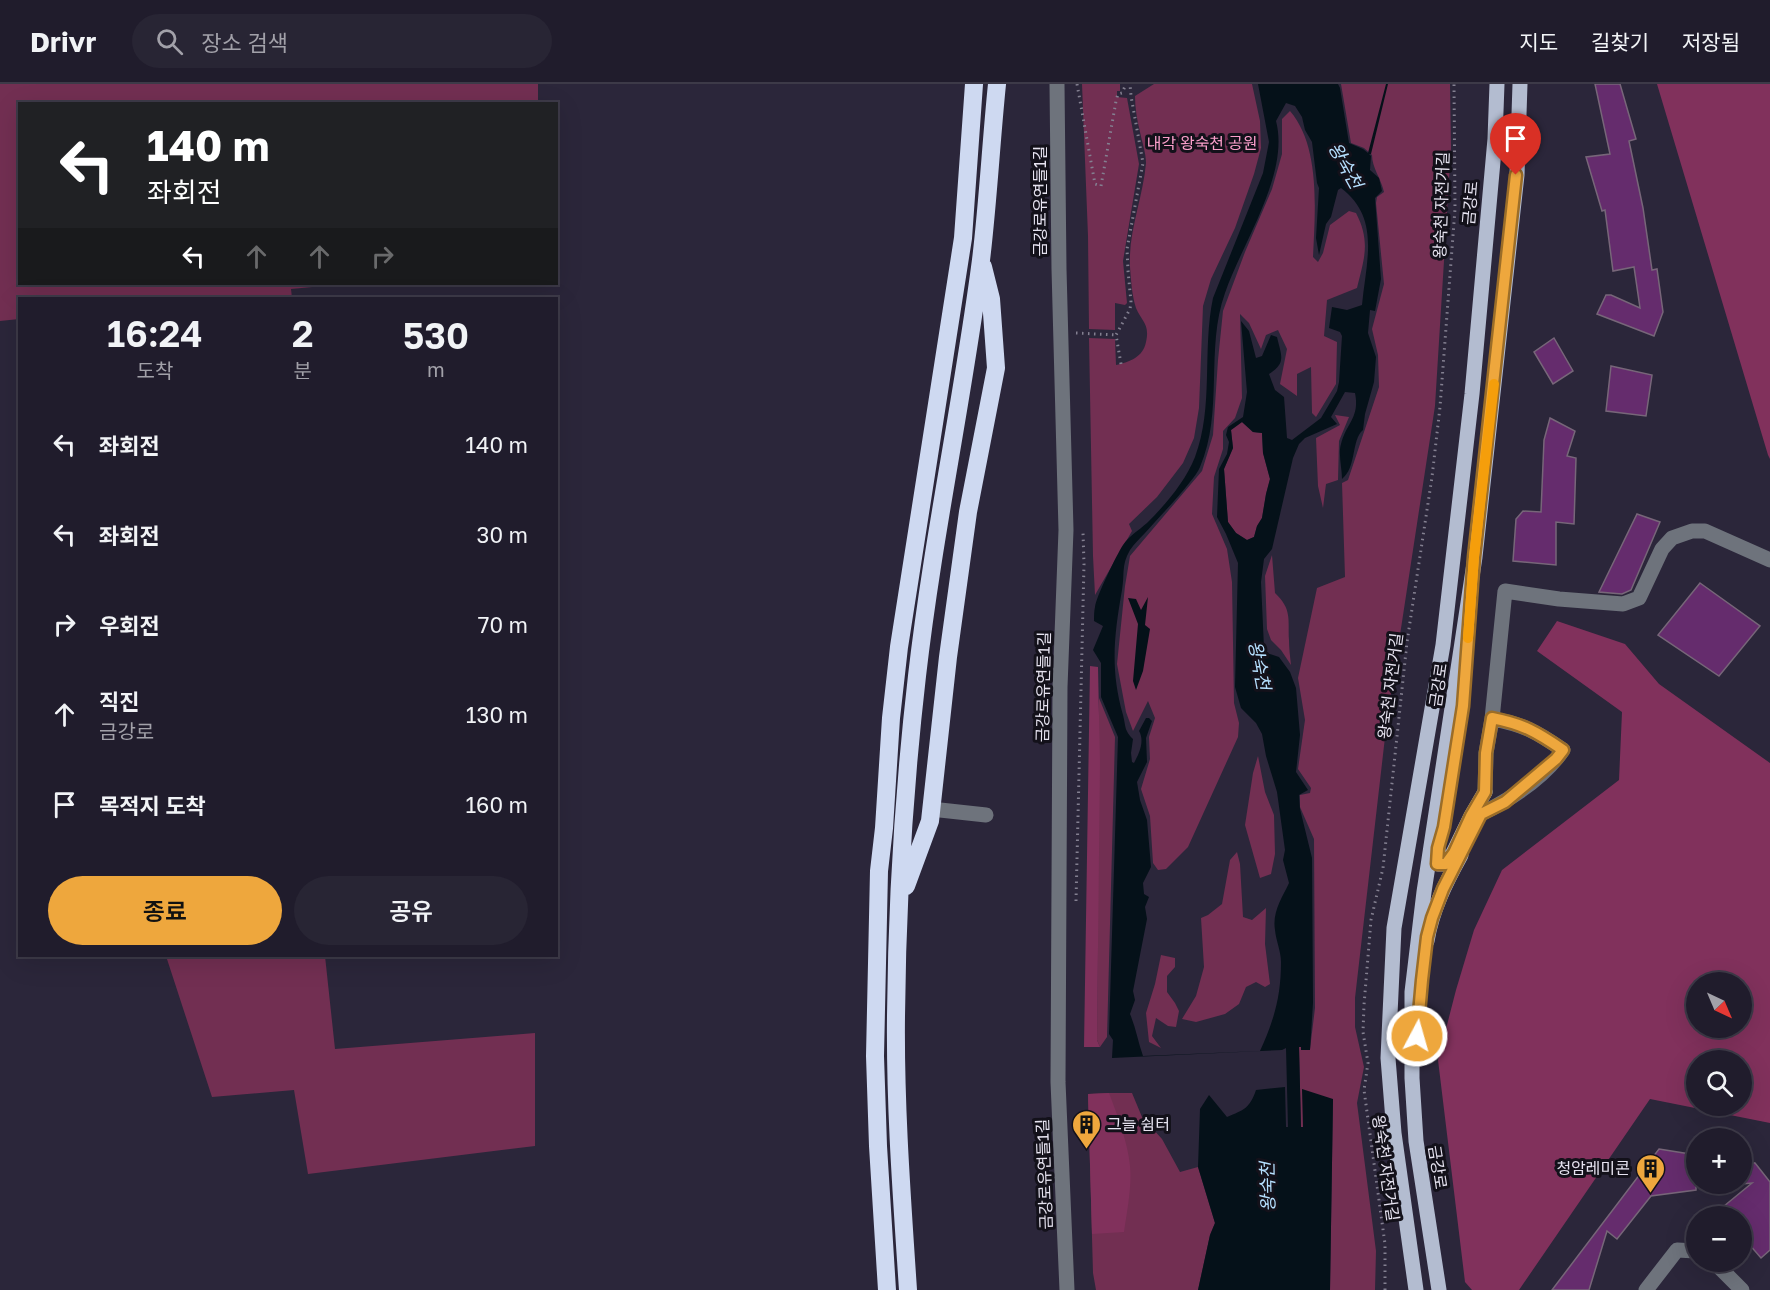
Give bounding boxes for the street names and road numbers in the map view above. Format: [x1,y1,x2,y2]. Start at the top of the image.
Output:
street label: 금강로유연들1길 [1030,146,1050,256]
street label: 왕숙천 자전거길 [1429,151,1453,259]
street label: 금강로 [1458,180,1482,226]
street label: 금강로유연들1길 [1032,631,1054,743]
street label: 왕숙천 자전거길 [1374,632,1406,740]
street label: 금강로 [1425,661,1451,708]
street label: 왕숙천 자전거길 [1369,1114,1403,1222]
street label: 금강로유연들1길 [1032,1118,1056,1230]
street label: 금강로 [1425,1144,1451,1191]

